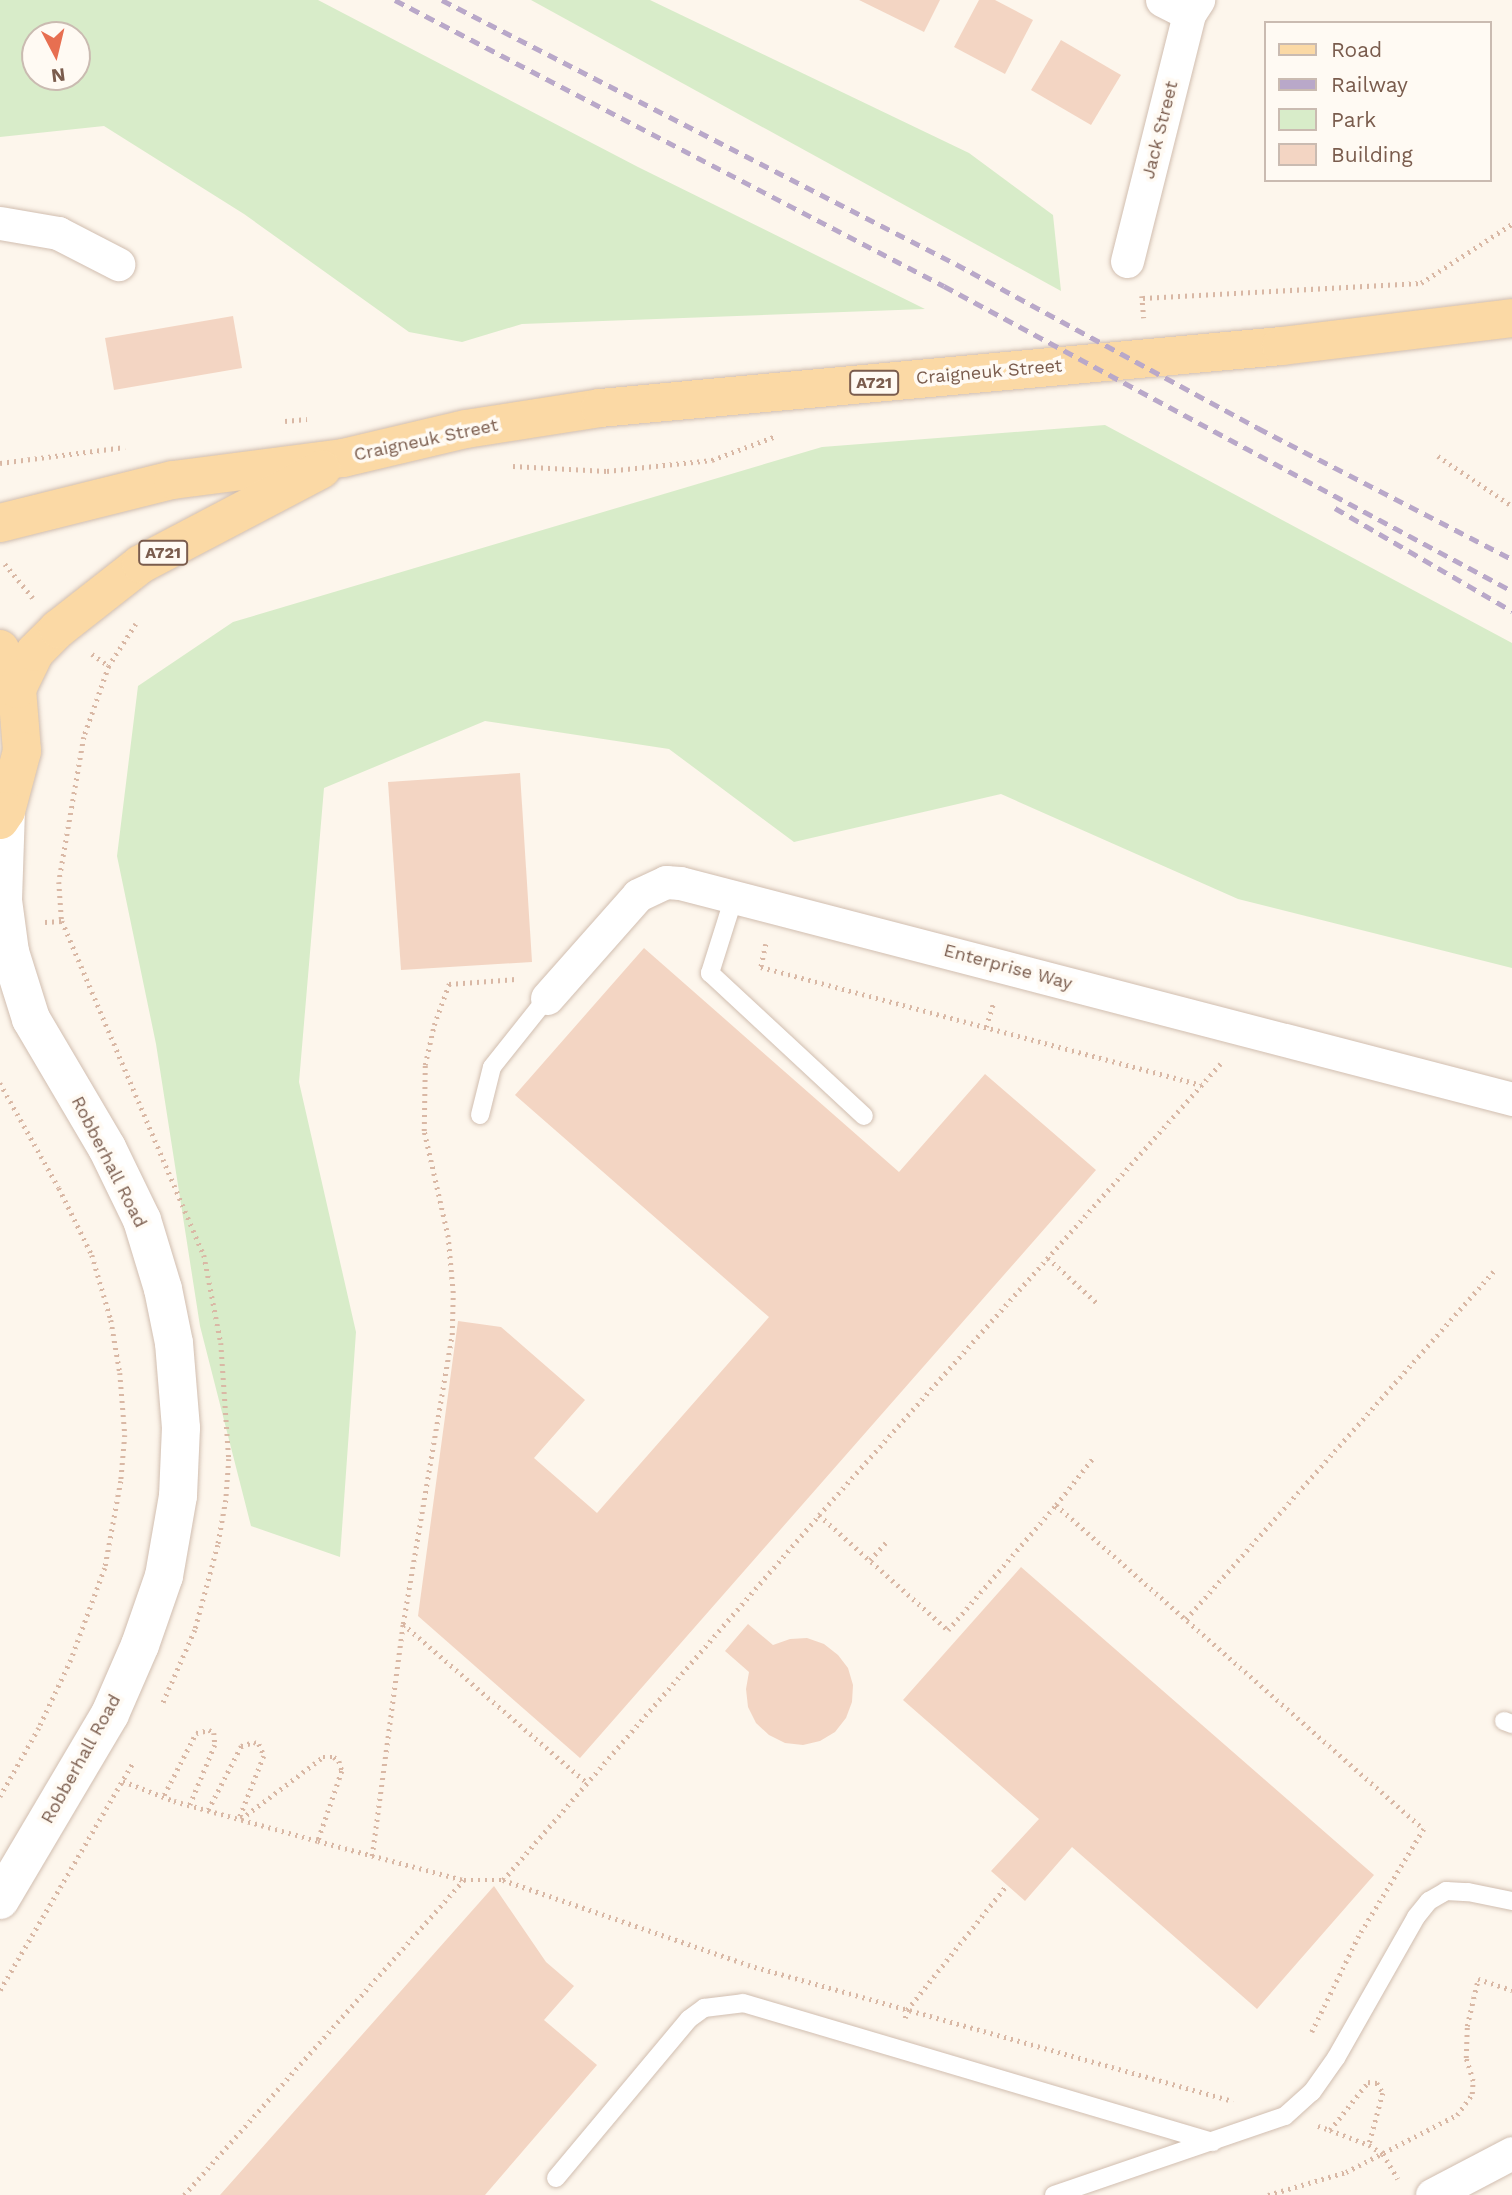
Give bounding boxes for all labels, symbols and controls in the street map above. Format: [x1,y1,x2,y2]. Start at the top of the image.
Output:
north arrow [21,21,91,91]
legend [1264,21,1491,182]
text: Road [1331,37,1382,62]
text: N [50,63,67,88]
text: Railway [1331,72,1408,97]
street label: Jack Street [1137,79,1183,181]
text: Park [1331,107,1376,132]
text: Building [1331,142,1413,167]
street label: Craigneuk Street [915,355,1063,389]
road number: A721 [848,370,900,396]
street label: Craigneuk Street [352,414,500,466]
road number: A721 [137,540,189,566]
street label: Enterprise Way [941,939,1075,995]
street label: Robberhall Road [66,1092,152,1232]
street label: Robberhall Road [36,1690,126,1828]

